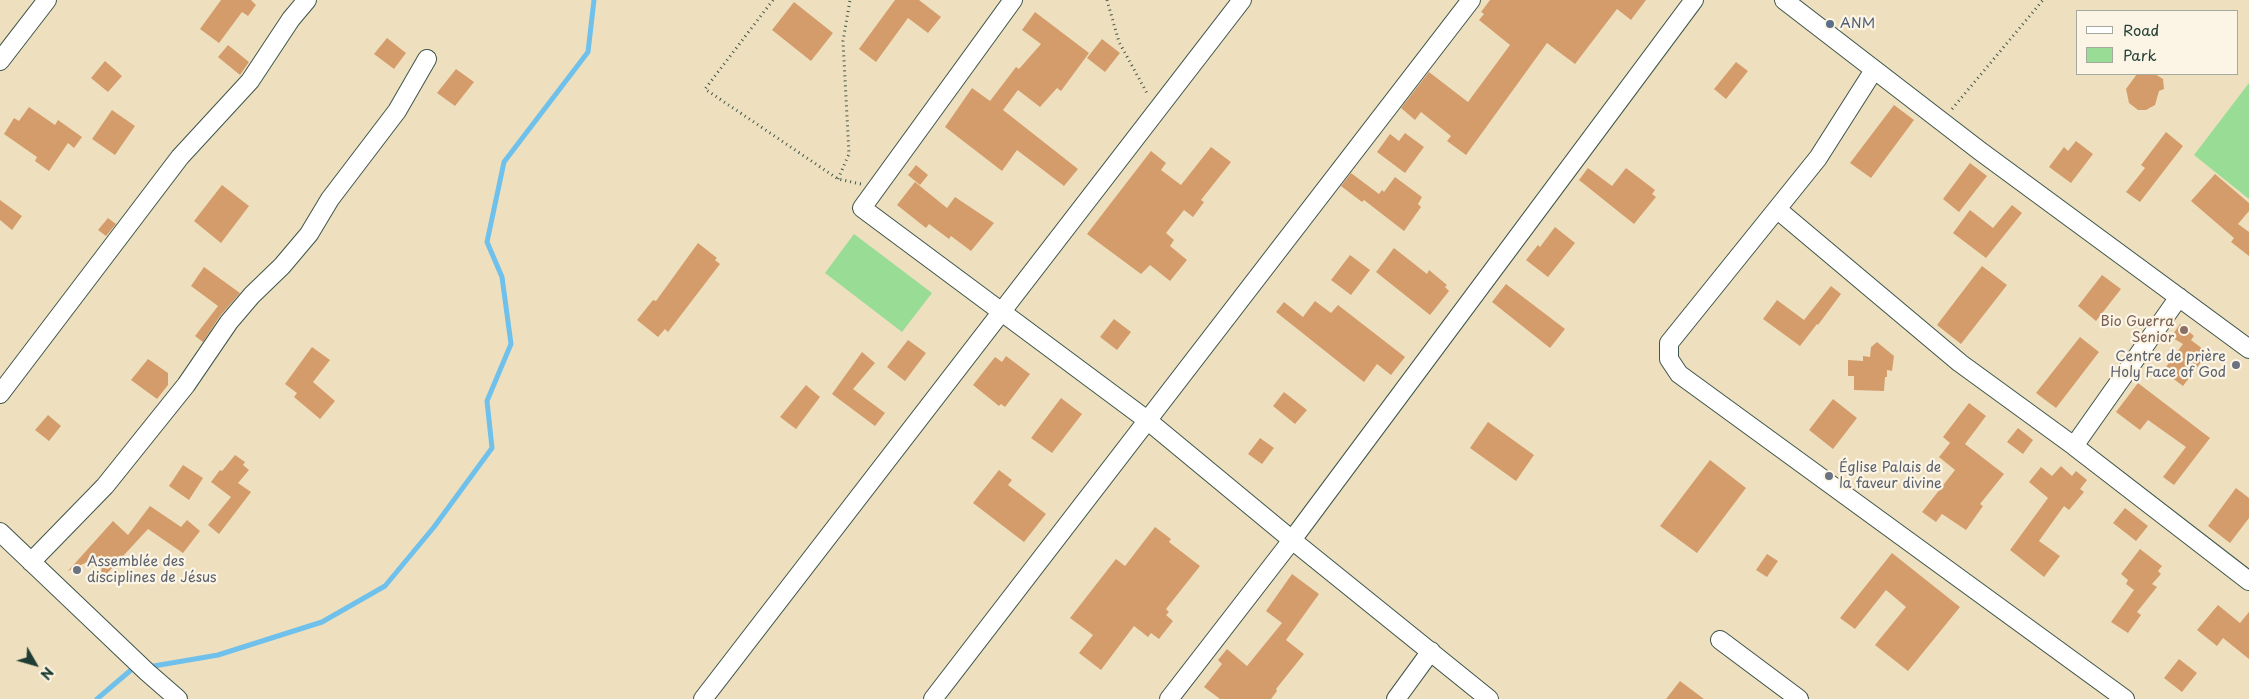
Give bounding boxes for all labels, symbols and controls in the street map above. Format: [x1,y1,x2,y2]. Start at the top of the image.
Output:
legend [2076,10,2239,75]
place label: ANM [1840,16,1875,32]
marker: ANM [1824,18,1836,30]
text: Road [2123,18,2159,41]
text: Park [2123,43,2157,66]
place label: Bio Guerra Senior [2100,314,2174,347]
marker: Bio Guerra Senior [2178,324,2190,336]
place label: Centre de prière Holy Face of God [2110,349,2226,382]
marker: Centre de prière Holy Face of God [2230,359,2242,371]
place label: Église Palais de la faveur divine [1839,460,1942,492]
marker: Église Palais de la faveur divine [1823,470,1835,482]
place label: Assemblée des disciplines de Jésus [87,554,217,586]
marker: Assemblée des disciplines de Jésus [71,564,83,576]
north arrow [10,639,60,689]
text: N [36,663,59,684]

